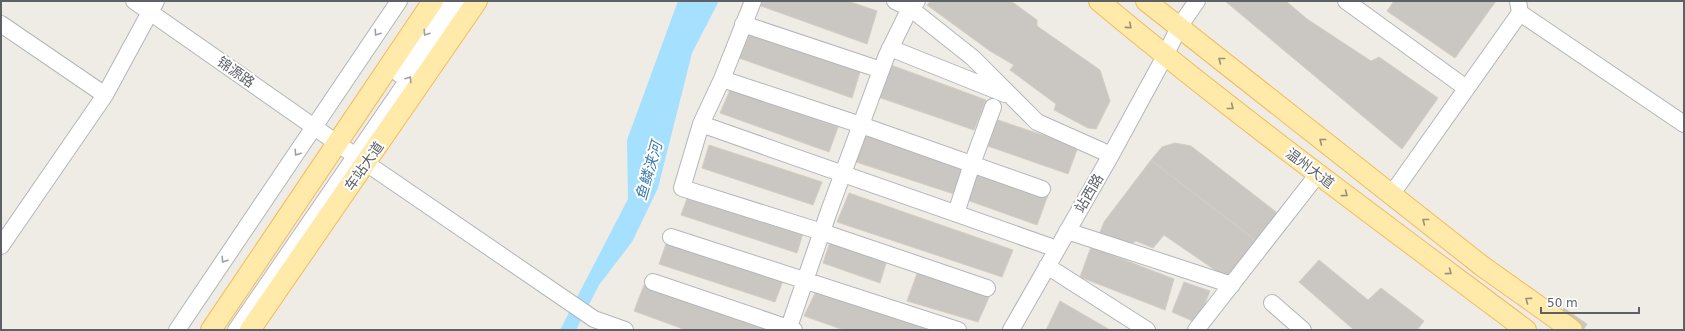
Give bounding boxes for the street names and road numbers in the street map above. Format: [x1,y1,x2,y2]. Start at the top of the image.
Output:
street label: 锦源路 [214,53,258,91]
street label: 车站大道 [341,138,387,194]
street label: 温州大道 [1283,145,1337,191]
street label: 站西路 [1072,171,1106,215]

